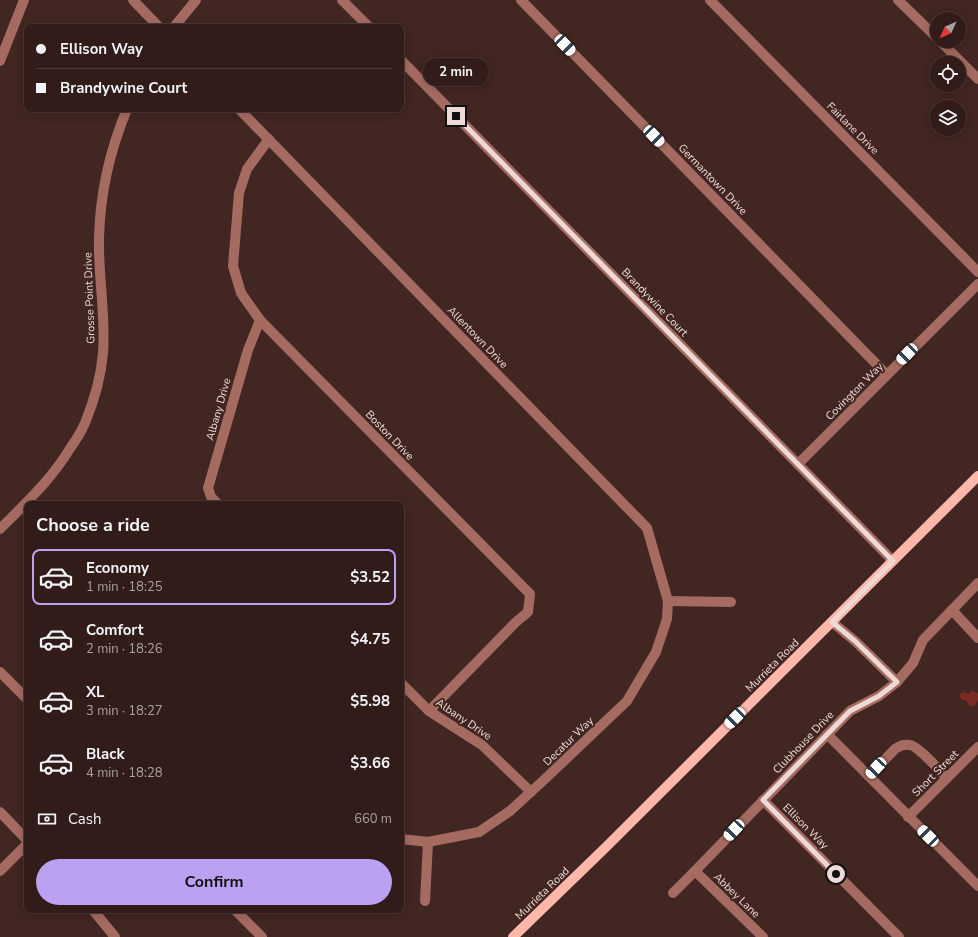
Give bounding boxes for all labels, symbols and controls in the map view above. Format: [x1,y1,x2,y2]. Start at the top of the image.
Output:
north arrow [930,12,966,48]
map controls [930,12,966,136]
car [552,32,578,58]
text: Ellison Way [60,39,143,59]
button: locate [930,56,966,92]
callout: 2 min [423,58,489,86]
text: 2 min [439,63,473,81]
text: Brandywine Court [60,78,187,98]
street label: Fairlane Drive [823,99,882,158]
button: layers [930,100,966,136]
route end [447,107,465,125]
car [641,123,667,149]
street label: Germantown Drive [675,141,751,218]
street label: Grosse Point Drive [80,252,99,344]
street label: Brandywine Court [618,265,691,340]
street label: Allentown Drive [444,303,511,372]
car [894,341,920,367]
street label: Covington Way [822,359,887,423]
street label: Albany Drive [202,376,235,442]
street label: Boston Drive [362,407,417,464]
text: Choose a ride [36,513,150,537]
text: Economy [86,558,149,578]
icon: car [38,559,74,595]
text: $3.52 [350,567,390,587]
text: 1 min · 18:25 [86,578,162,596]
text: Comfort [86,620,143,640]
icon: car [38,621,74,657]
text: $4.75 [350,629,390,649]
street label: Murrieta Road [742,635,802,695]
text: 2 min · 18:26 [86,640,162,658]
text: XL [86,682,105,702]
icon: car [38,683,74,719]
text: $5.98 [350,691,390,711]
street label: Albany Drive [433,695,495,744]
text: 3 min · 18:27 [86,702,162,720]
car [722,705,748,731]
street label: Clubhouse Drive [770,708,837,777]
street label: Decatur Way [540,713,597,769]
text: Black [86,744,124,764]
icon: car [38,745,74,781]
street label: Short Street [909,747,962,800]
text: $3.66 [350,753,390,773]
car [863,755,889,781]
text: 4 min · 18:28 [86,764,162,782]
street label: Ellison Way [780,800,832,853]
icon: cash [36,808,58,830]
text: Cash [68,809,102,829]
text: 660 m [354,810,392,828]
car [721,817,747,843]
car [915,823,941,849]
button: Confirm [36,859,392,905]
street label: Murrieta Road [512,864,573,923]
route start [827,865,845,883]
street label: Abbey Lane [710,869,763,921]

